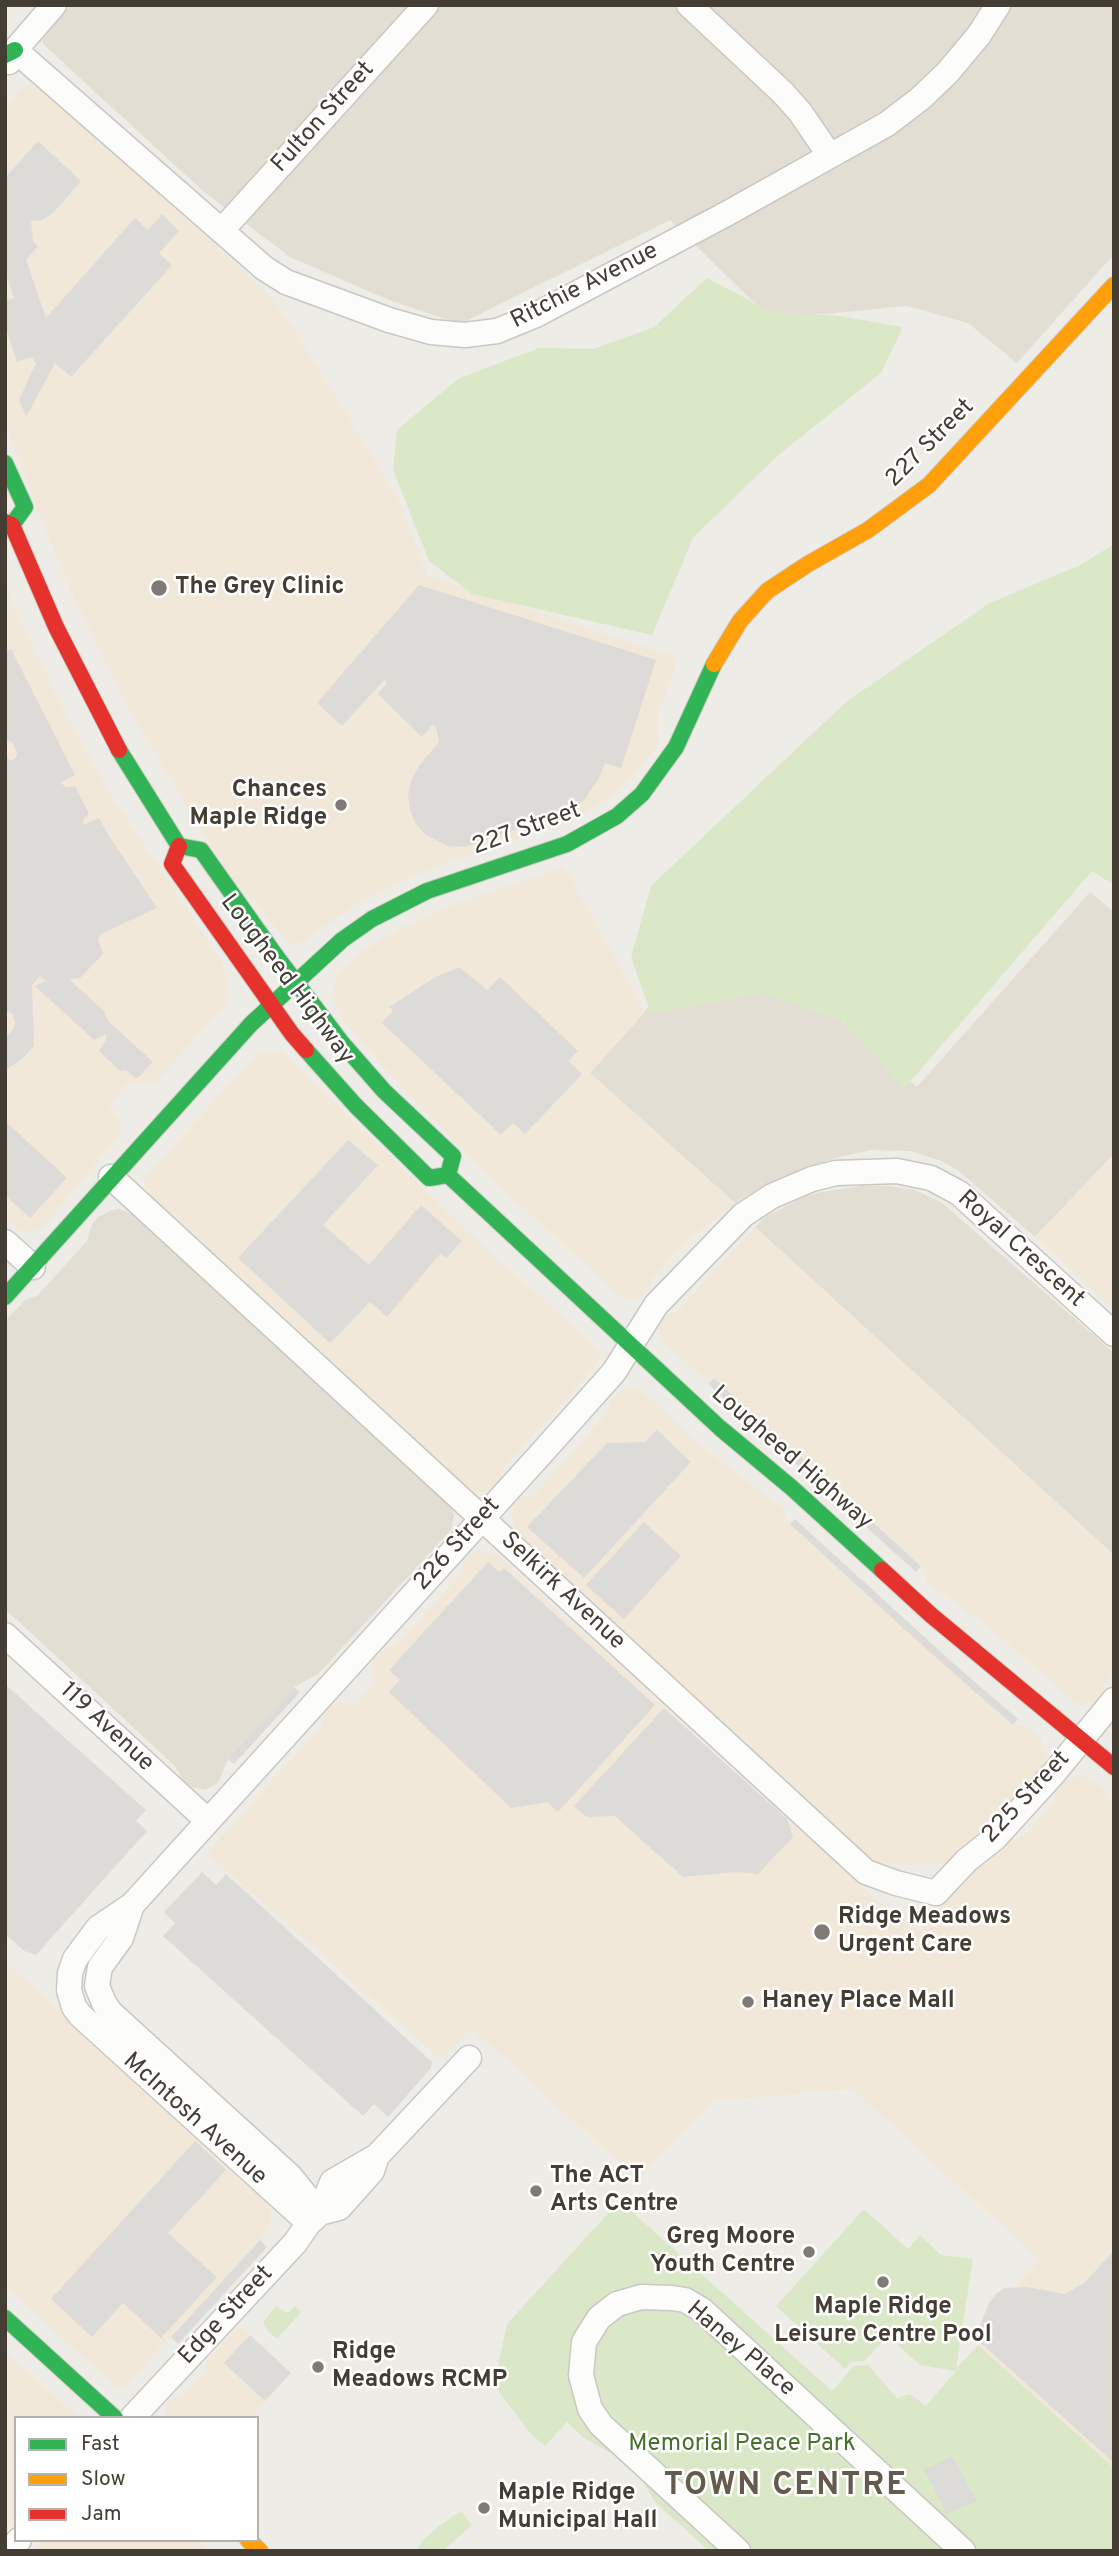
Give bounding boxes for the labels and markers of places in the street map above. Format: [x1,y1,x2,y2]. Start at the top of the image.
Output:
place label: The Grey Clinic [175,574,345,602]
marker: The Grey Clinic [149,578,169,598]
place label: Chances Maple Ridge [190,777,327,833]
marker: Chances Maple Ridge [333,797,349,813]
place label: Ridge Meadows Urgent Care [838,1904,1011,1960]
marker: Ridge Meadows Urgent Care [812,1922,832,1942]
place label: Haney Place Mall [762,1988,955,2016]
marker: Haney Place Mall [740,1994,756,2010]
place label: The ACT Arts Centre [550,2163,678,2219]
marker: The ACT Arts Centre [528,2183,544,2199]
place label: Greg Moore Youth Centre [650,2224,795,2280]
marker: Greg Moore Youth Centre [801,2244,817,2260]
marker: Maple Ridge Leisure Centre Pool [875,2274,891,2290]
place label: Maple Ridge Leisure Centre Pool [774,2294,992,2350]
place label: Ridge Meadows RCMP [332,2339,507,2395]
marker: Ridge Meadows RCMP [310,2359,326,2375]
place label: Maple Ridge Municipal Hall [498,2480,657,2536]
marker: Maple Ridge Municipal Hall [476,2500,492,2516]

